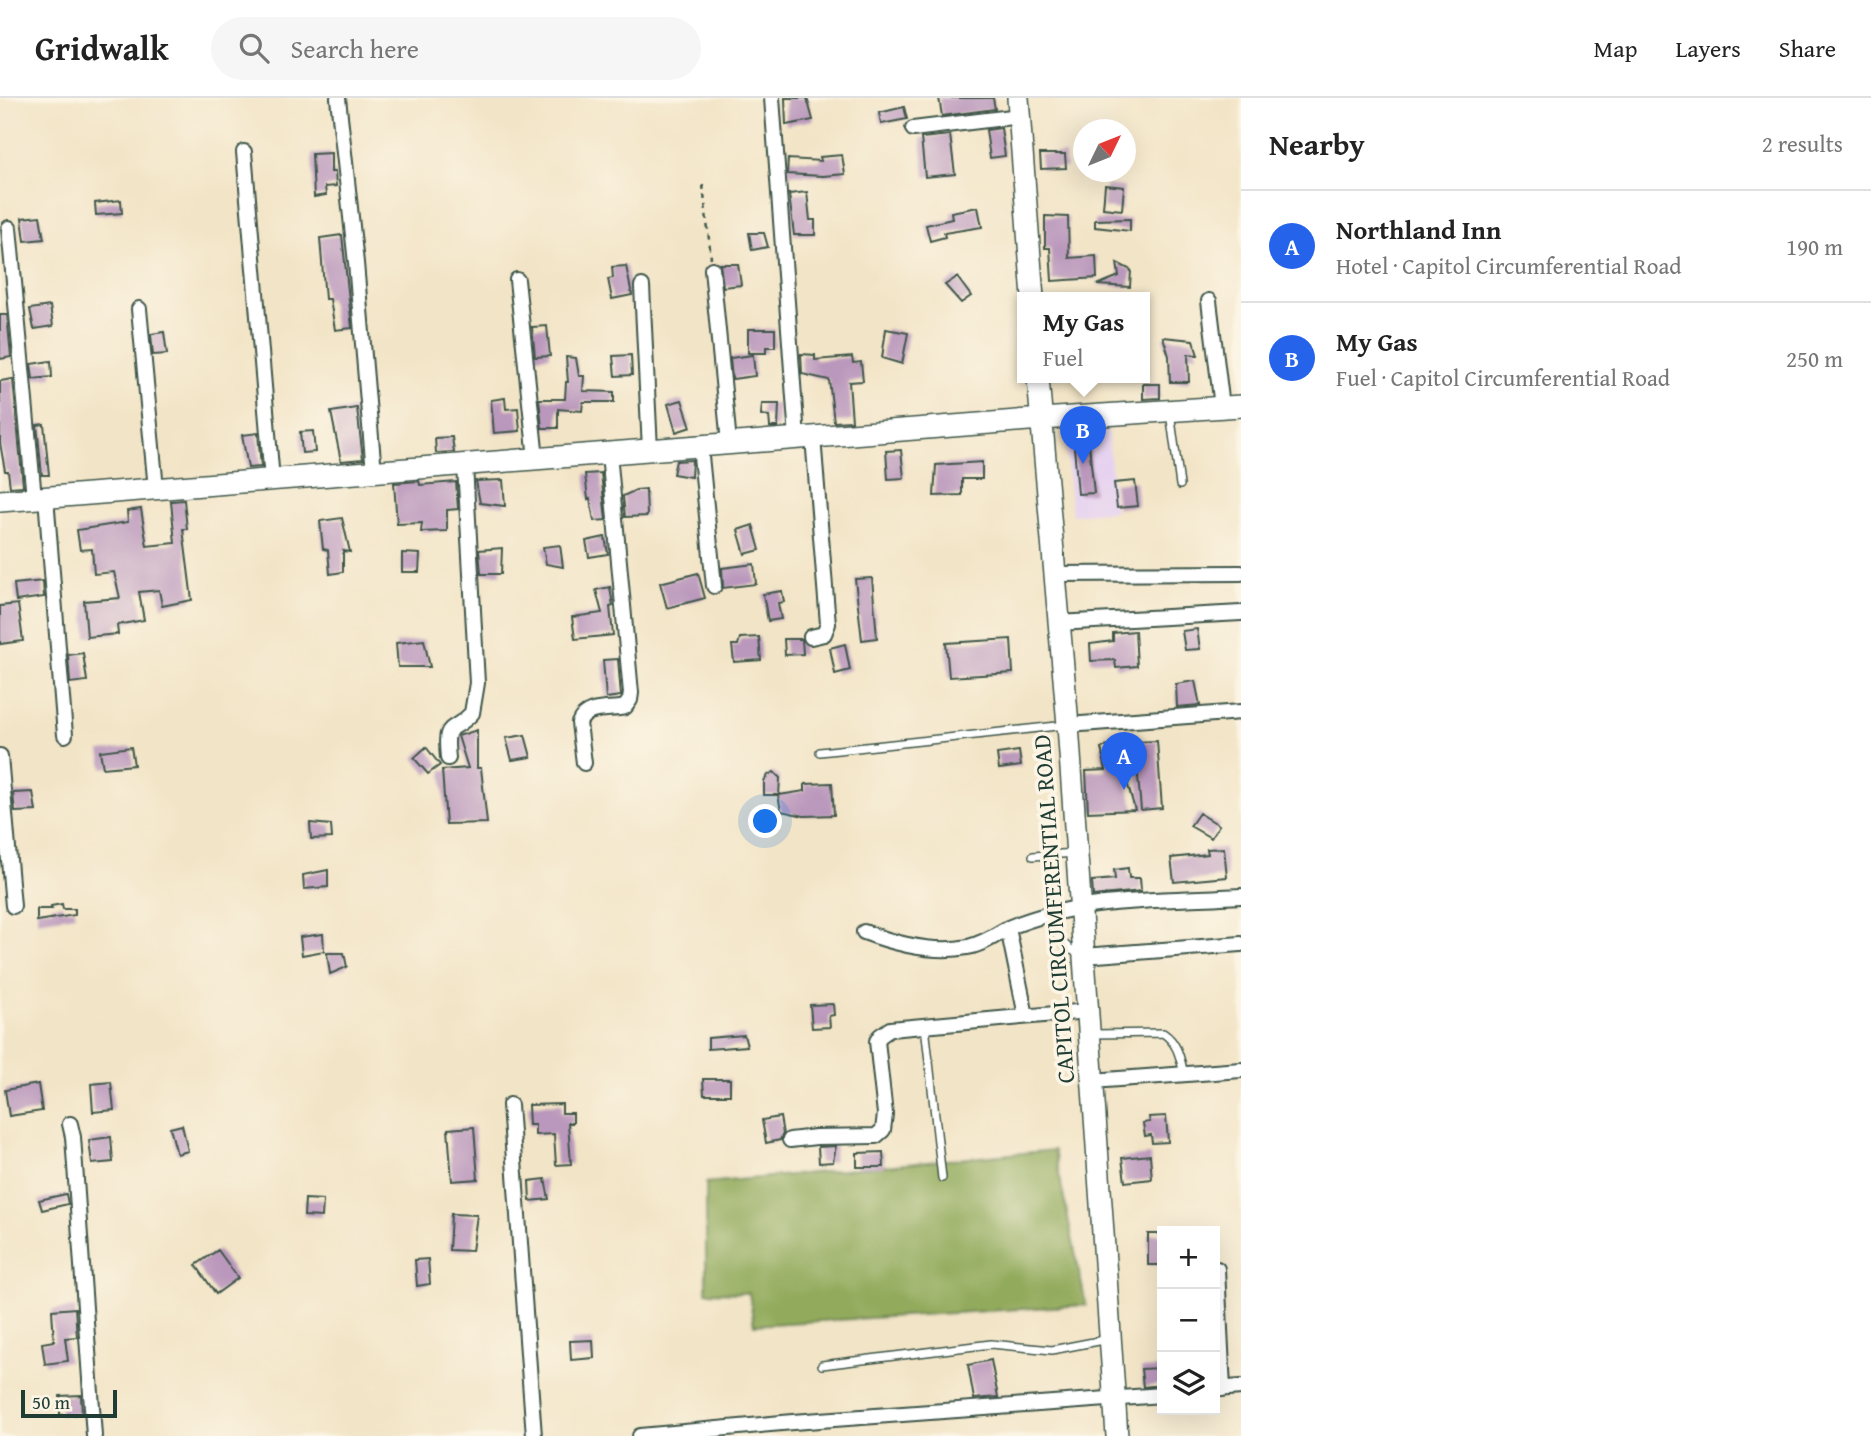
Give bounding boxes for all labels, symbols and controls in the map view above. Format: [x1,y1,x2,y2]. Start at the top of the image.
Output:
search box [211,17,701,80]
text: Gridwalk [35,24,169,72]
icon: search [235,29,273,67]
text: Search here [291,29,419,68]
text: Map [1594,31,1637,66]
text: Layers [1675,31,1741,66]
text: Share [1779,31,1836,66]
north arrow [1073,119,1136,182]
text: Nearby [1269,122,1365,166]
text: 2 results [1762,127,1843,160]
text: Northland Inn [1336,210,1501,249]
text: A [1285,230,1299,263]
text: 190 m [1786,230,1843,263]
text: Hotel · Capitol Circumferential Road [1336,249,1682,282]
popup [1017,292,1150,383]
text: My Gas [1043,302,1124,341]
text: My Gas [1336,322,1418,361]
text: Fuel [1043,341,1084,374]
text: B [1285,342,1299,375]
text: 250 m [1786,342,1843,375]
text: Fuel · Capitol Circumferential Road [1336,361,1670,394]
pin: B [1060,406,1106,464]
pin: A [1101,732,1147,790]
street label: CAPITOL CIRCUMFERENTIAL ROAD [1024,733,1083,1085]
your location [748,804,782,838]
map controls [1157,1226,1220,1415]
button: + [1157,1226,1220,1289]
button: − [1157,1289,1220,1352]
button: layers [1157,1352,1220,1415]
scale bar [21,1387,117,1419]
text: 50 m [32,1388,70,1416]

